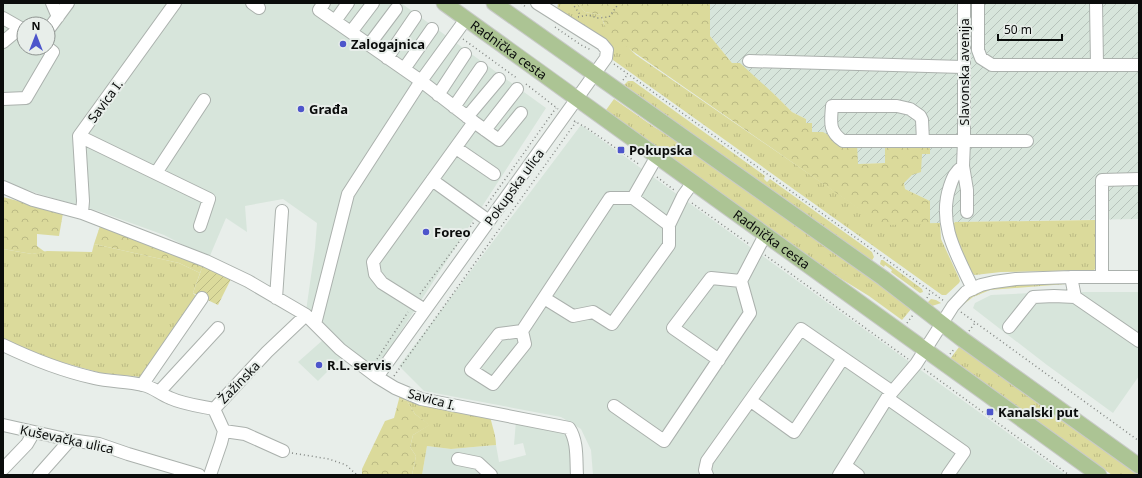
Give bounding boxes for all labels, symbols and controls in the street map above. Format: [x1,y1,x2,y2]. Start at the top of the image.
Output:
north arrow [16,16,56,56]
street label: Radnička cesta [467,16,551,84]
scale bar [998,16,1062,42]
text: N [32,18,40,33]
street label: Slavonska avenija [955,18,973,126]
text: 50 m [1004,21,1032,38]
place label: Zalogajnica [351,35,425,53]
marker: Zalogajnica [338,39,348,49]
street label: Savica I. [83,76,127,126]
place label: Građa [309,100,348,118]
marker: Građa [296,104,306,114]
place label: Pokupska [629,141,692,159]
street label: Pokupska ulica [480,145,548,229]
marker: Pokupska [616,145,626,155]
street label: Radnička cesta [730,205,814,273]
place label: Foreo [434,223,471,241]
marker: Foreo [421,227,431,237]
place label: R.L. servis [327,356,391,374]
street label: Žažinska [214,357,264,407]
marker: R.L. servis [314,360,324,370]
street label: Savica I. [406,384,458,414]
place label: Kanalski put [998,403,1079,421]
marker: Kanalski put [985,407,995,417]
street label: Kuševačka ulica [18,420,116,458]

